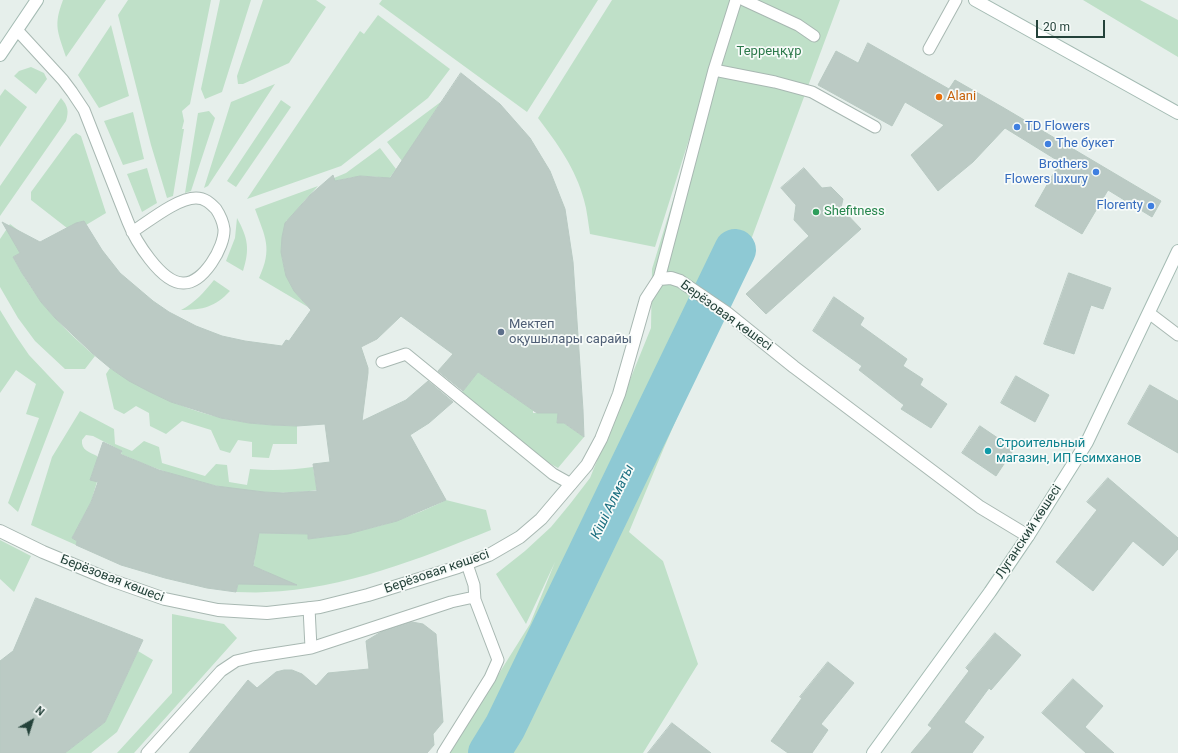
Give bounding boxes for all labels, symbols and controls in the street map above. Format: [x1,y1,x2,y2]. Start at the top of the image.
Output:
scale bar [1038,12,1107,38]
text: 20 m [1043,20,1070,34]
park label: Терреңқұр [737,44,801,60]
place label: Alani [947,89,976,105]
marker: Alani [934,92,944,102]
place label: TD Flowers [1025,119,1090,135]
marker: TD Flowers [1012,122,1022,132]
place label: The букет [1056,136,1114,152]
marker: The букет [1043,139,1053,149]
place label: Brothers Flowers luxury [1005,157,1088,188]
marker: Brothers Flowers luxury [1091,167,1101,177]
place label: Florenty [1096,198,1143,214]
marker: Florenty [1146,201,1156,211]
place label: Shefitness [824,204,885,220]
marker: Shefitness [811,207,821,217]
street label: Берёзовая көшесі [677,277,775,355]
place label: Мектеп оқушылары сарайы [509,317,632,348]
marker: Мектеп оқушылары сарайы [496,327,506,337]
place label: Строительный магазин, ИП Есимханов [996,436,1141,467]
marker: Строительный магазин, ИП Есимханов [983,446,993,456]
water label: Кіші Алматы [588,462,638,542]
street label: Луганский көшесі [993,482,1065,582]
street label: Берёзовая көшесі [383,547,491,597]
street label: Берёзовая көшесі [58,552,166,606]
north arrow [12,701,52,741]
text: N [33,704,47,719]

